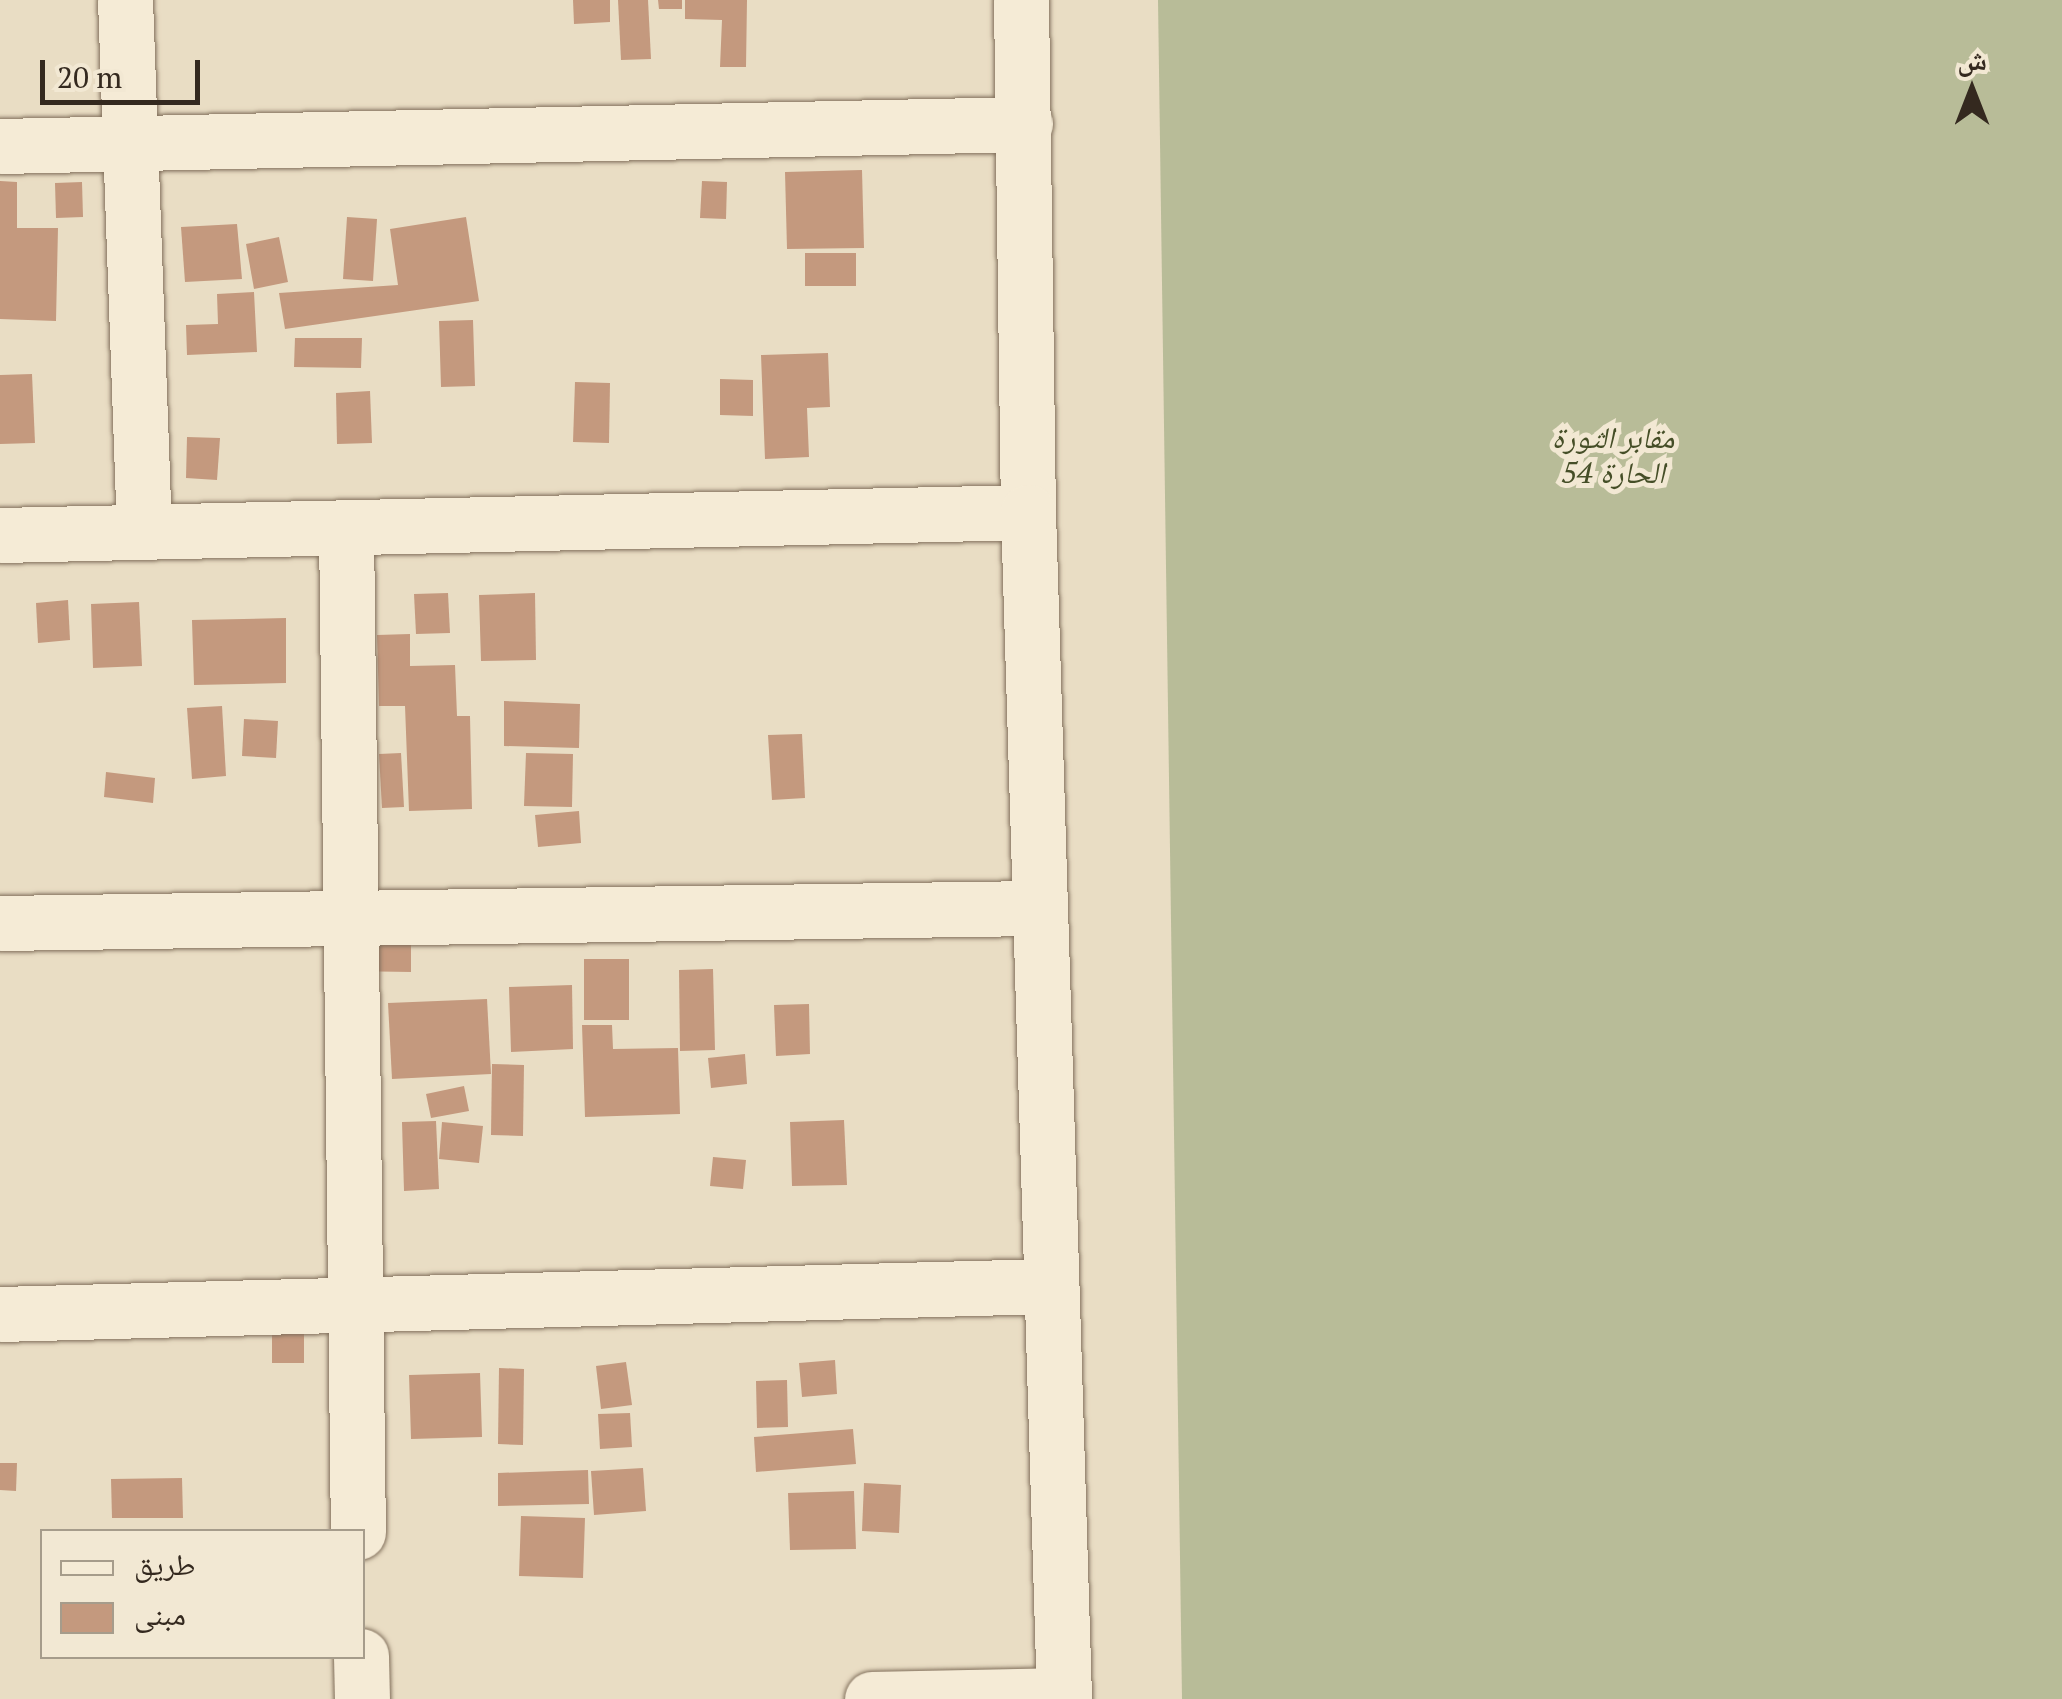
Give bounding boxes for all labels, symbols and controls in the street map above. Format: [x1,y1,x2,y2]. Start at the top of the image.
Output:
scale bar [45,40,205,102]
north arrow [1922,40,2022,140]
text: ش [1957,41,1987,78]
text: 20 m [57,57,122,97]
park label: مقابر الثورة الحارة 54 [1552,419,1674,490]
legend [40,1529,365,1659]
text: طريق [134,1544,195,1584]
text: مبنى [134,1594,186,1634]

